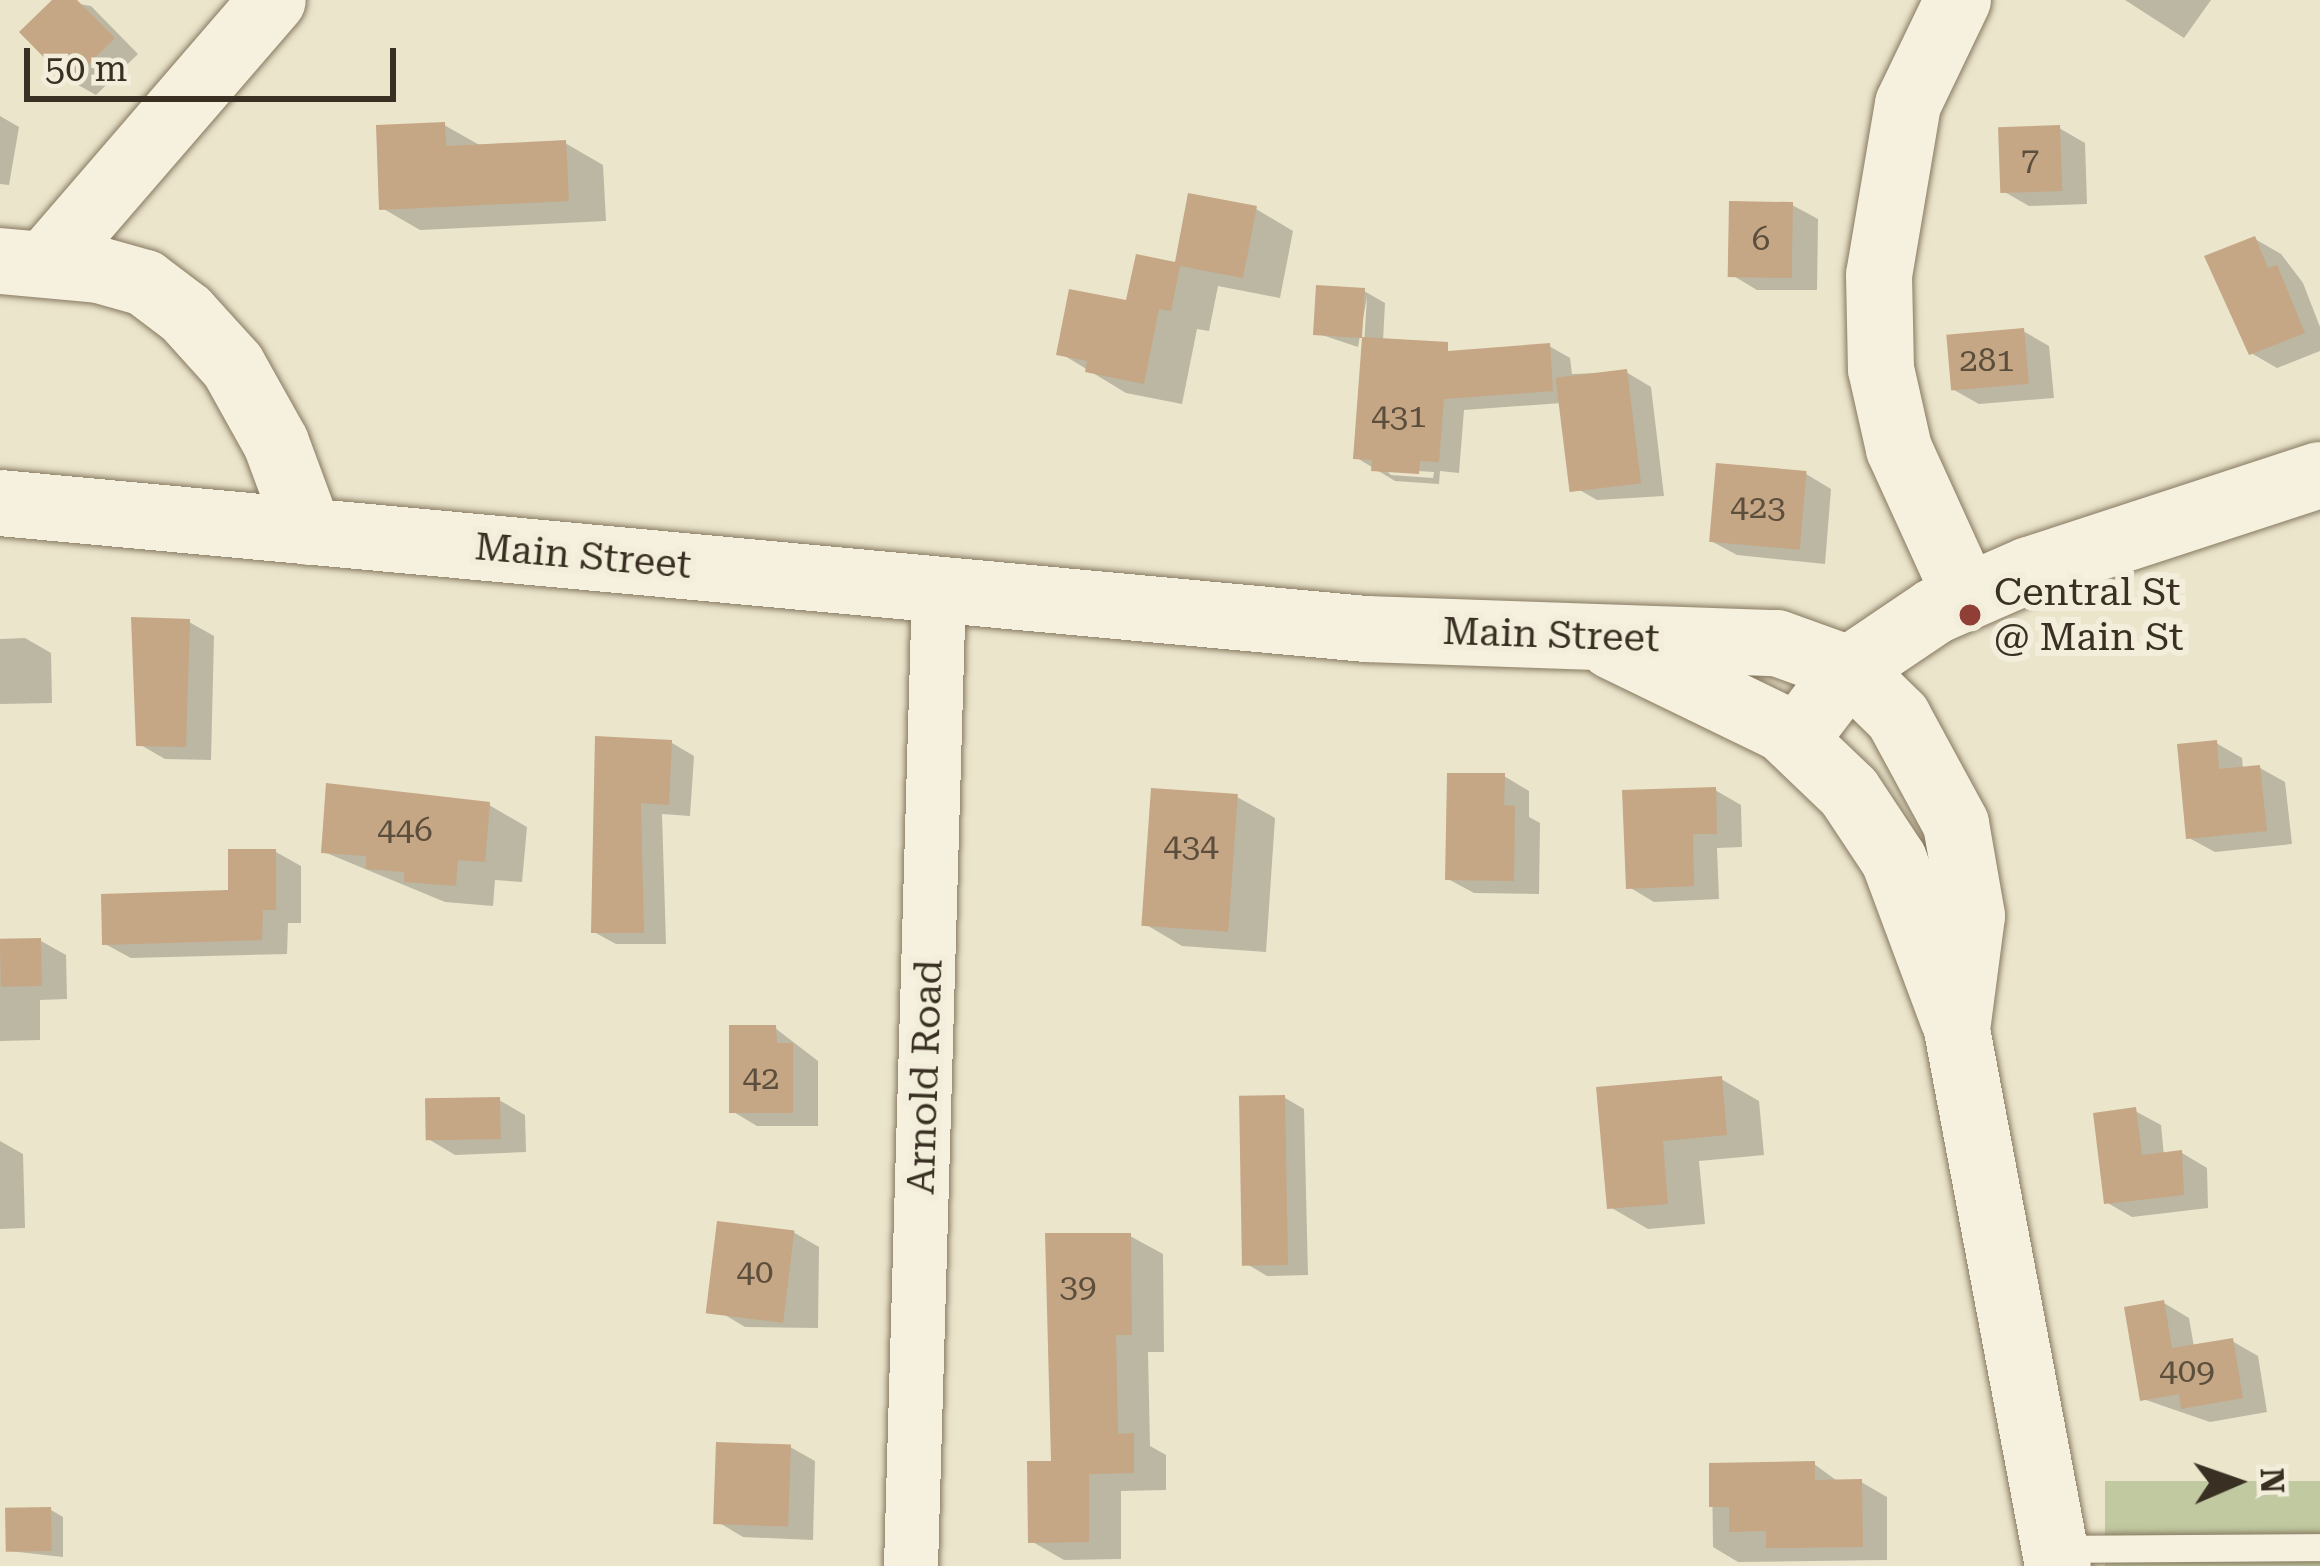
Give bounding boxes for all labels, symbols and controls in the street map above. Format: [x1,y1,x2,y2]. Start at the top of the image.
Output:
scale bar [30,24,402,98]
text: 50 m [45,48,127,90]
house number: 7 [2021,139,2039,179]
house number: 6 [1752,219,1770,259]
house number: 281 [1959,340,2015,380]
house number: 431 [1371,396,1427,436]
house number: 423 [1730,487,1786,527]
street label: Main Street [473,523,693,589]
place label: Central St @ Main St [1994,570,2184,661]
marker: Central St @ Main St [1957,602,1983,628]
street label: Main Street [1442,608,1660,662]
house number: 446 [377,810,433,850]
house number: 434 [1163,826,1219,866]
street label: Arnold Road [898,959,952,1195]
house number: 42 [743,1058,779,1098]
house number: 40 [737,1252,773,1292]
house number: 39 [1060,1266,1096,1306]
house number: 409 [2159,1351,2215,1391]
north arrow [2176,1422,2296,1542]
text: N [2253,1467,2292,1494]

